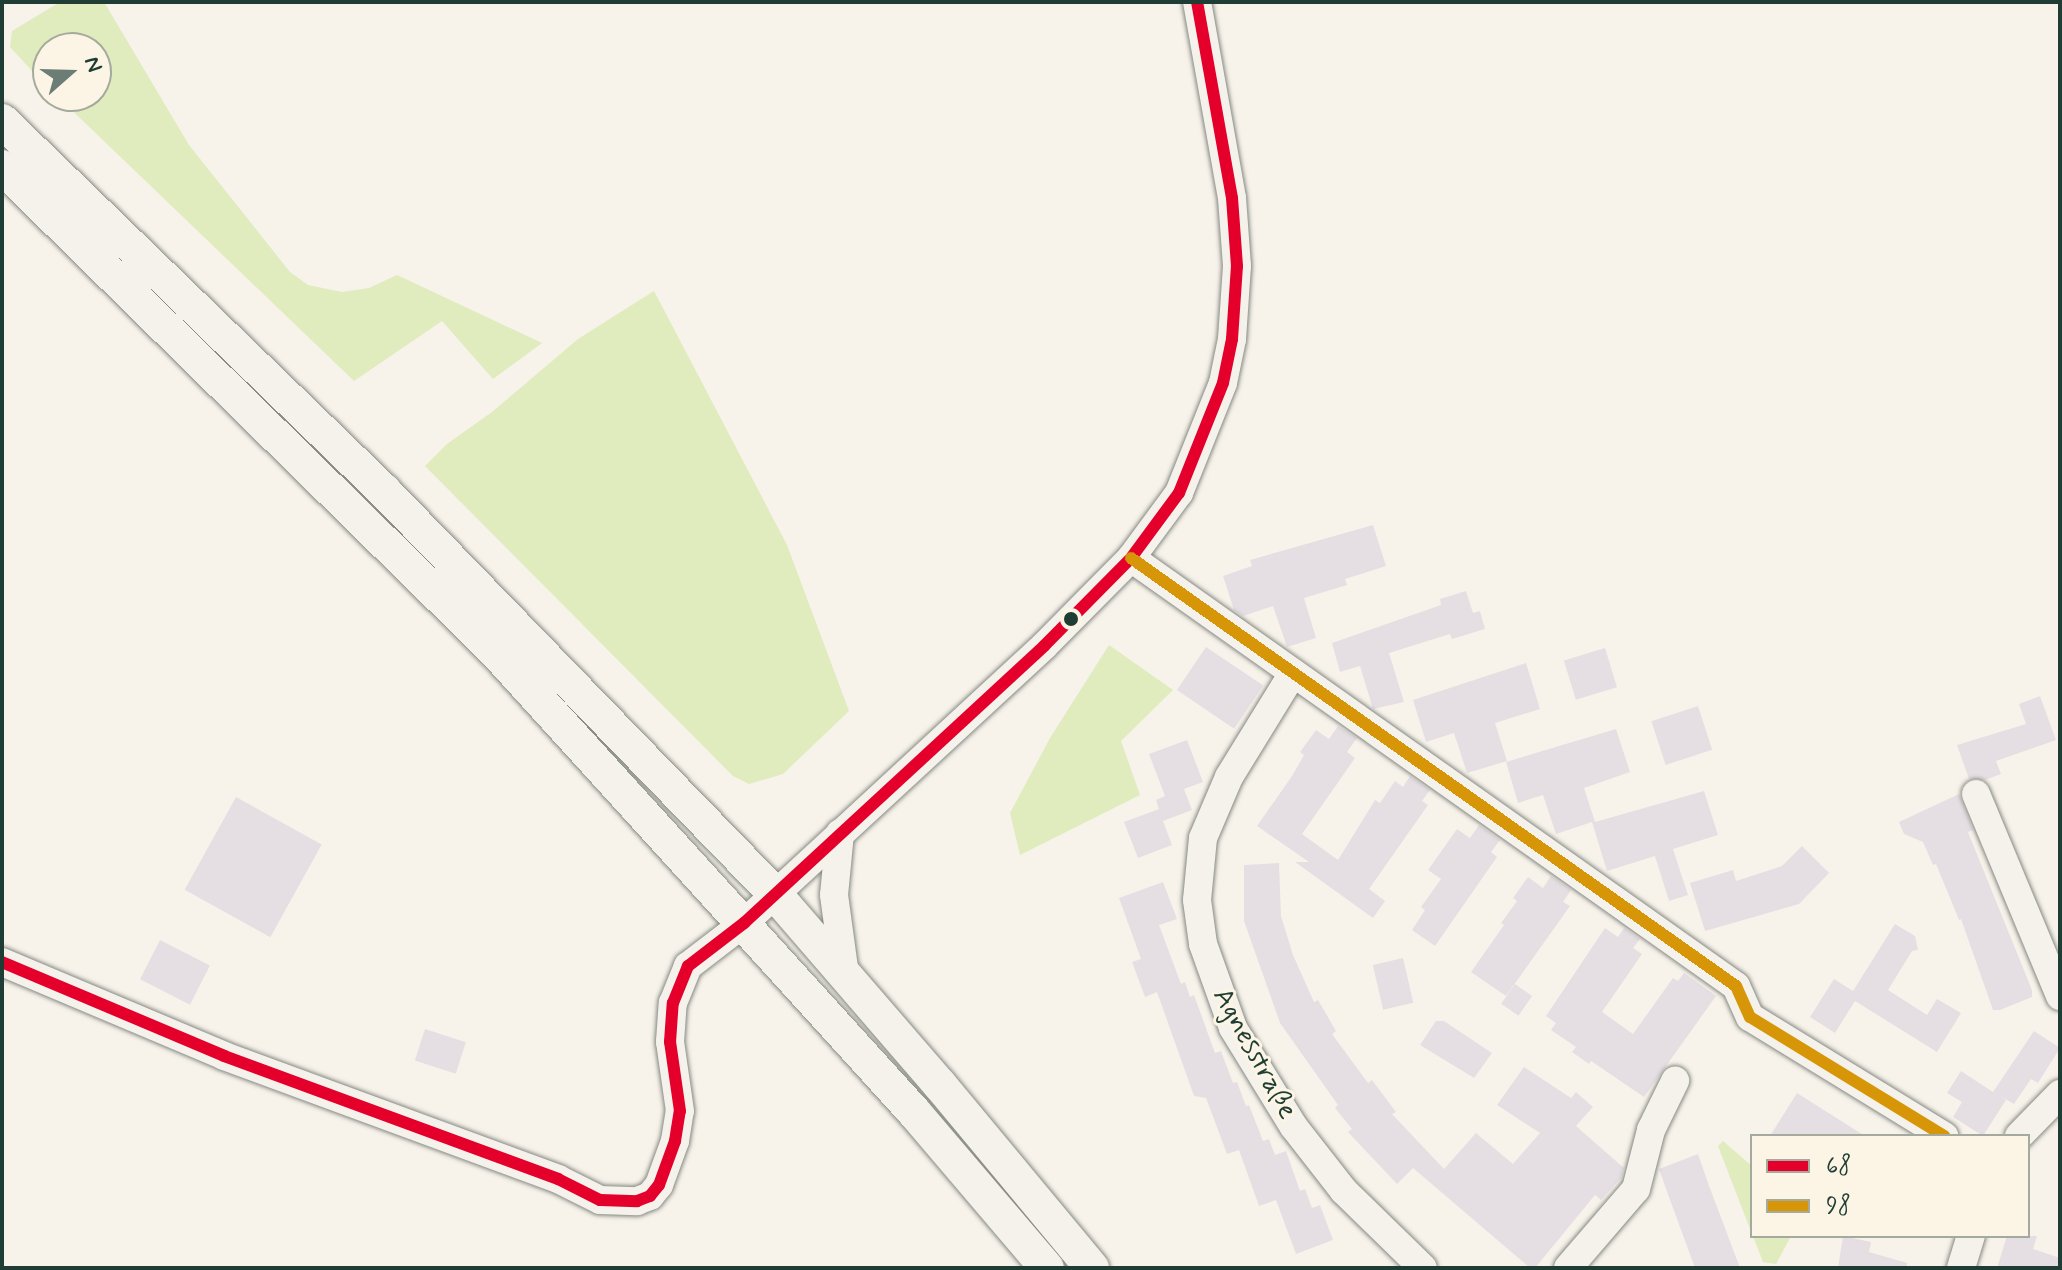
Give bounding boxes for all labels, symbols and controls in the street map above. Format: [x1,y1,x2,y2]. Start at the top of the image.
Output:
north arrow [32,32,112,112]
text: N [77,53,108,76]
unlabelled marker [1063,611,1079,627]
street label: Agnesstraße [1204,983,1304,1125]
legend [1750,1134,2030,1238]
text: 68 [1826,1151,1851,1182]
text: 98 [1826,1191,1851,1222]

